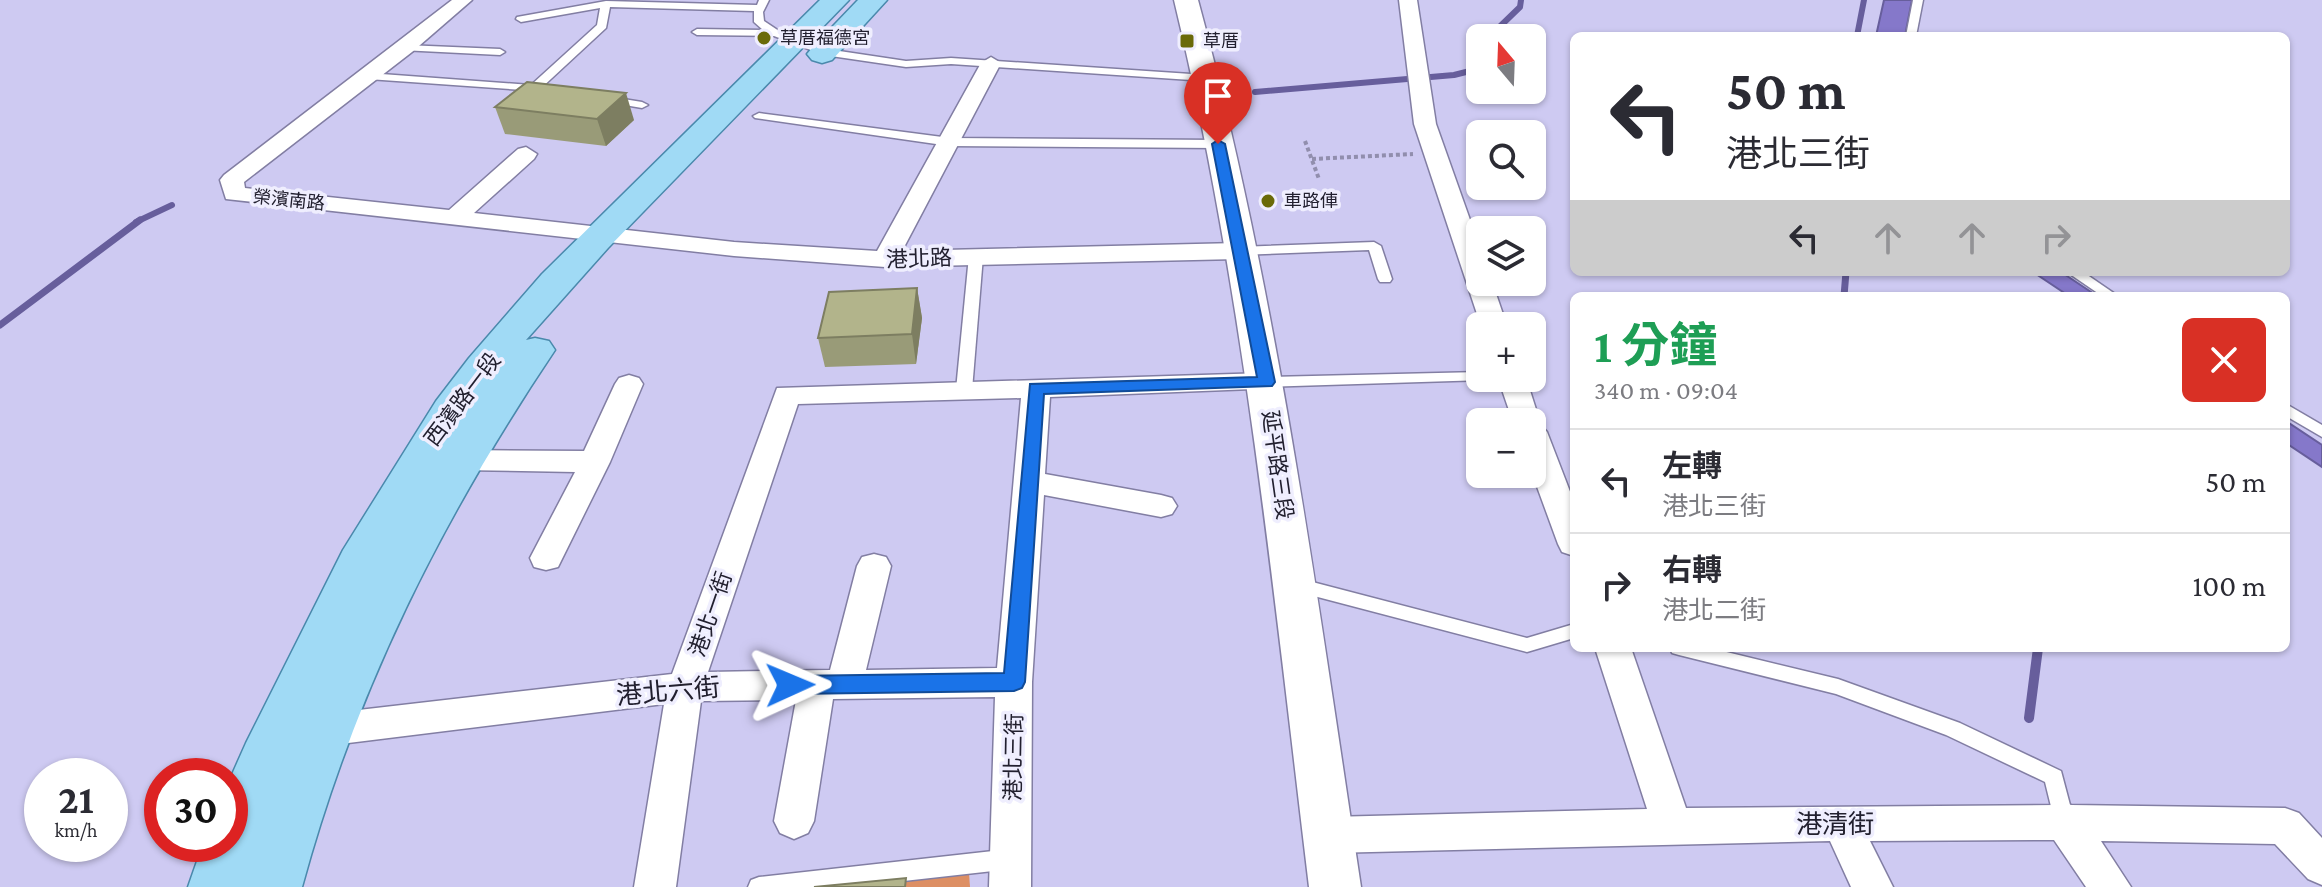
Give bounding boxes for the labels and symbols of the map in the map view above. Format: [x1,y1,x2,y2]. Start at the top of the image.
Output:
north arrow [1466,24,1546,104]
place label: 草厝福德宮 [780,28,870,48]
marker: 草厝福德宮 [755,29,773,47]
place label: 草厝 [1203,31,1239,51]
marker: 草厝 [1178,32,1196,50]
pin [1184,62,1252,144]
street label: 榮濱南路 [252,186,326,214]
place label: 車路俥 [1284,191,1338,211]
marker: 車路俥 [1259,192,1277,210]
street label: 港北路 [886,245,952,272]
street label: 西濱路一段 [419,348,505,451]
street label: 延平路三段 [1257,409,1298,521]
street label: 港北一街 [684,568,737,660]
position arrow [748,643,832,727]
street label: 港北六街 [615,673,721,710]
street label: 港北三街 [1000,713,1027,801]
speed limit sign: 30 [144,758,248,862]
street label: 港清街 [1796,810,1874,839]

